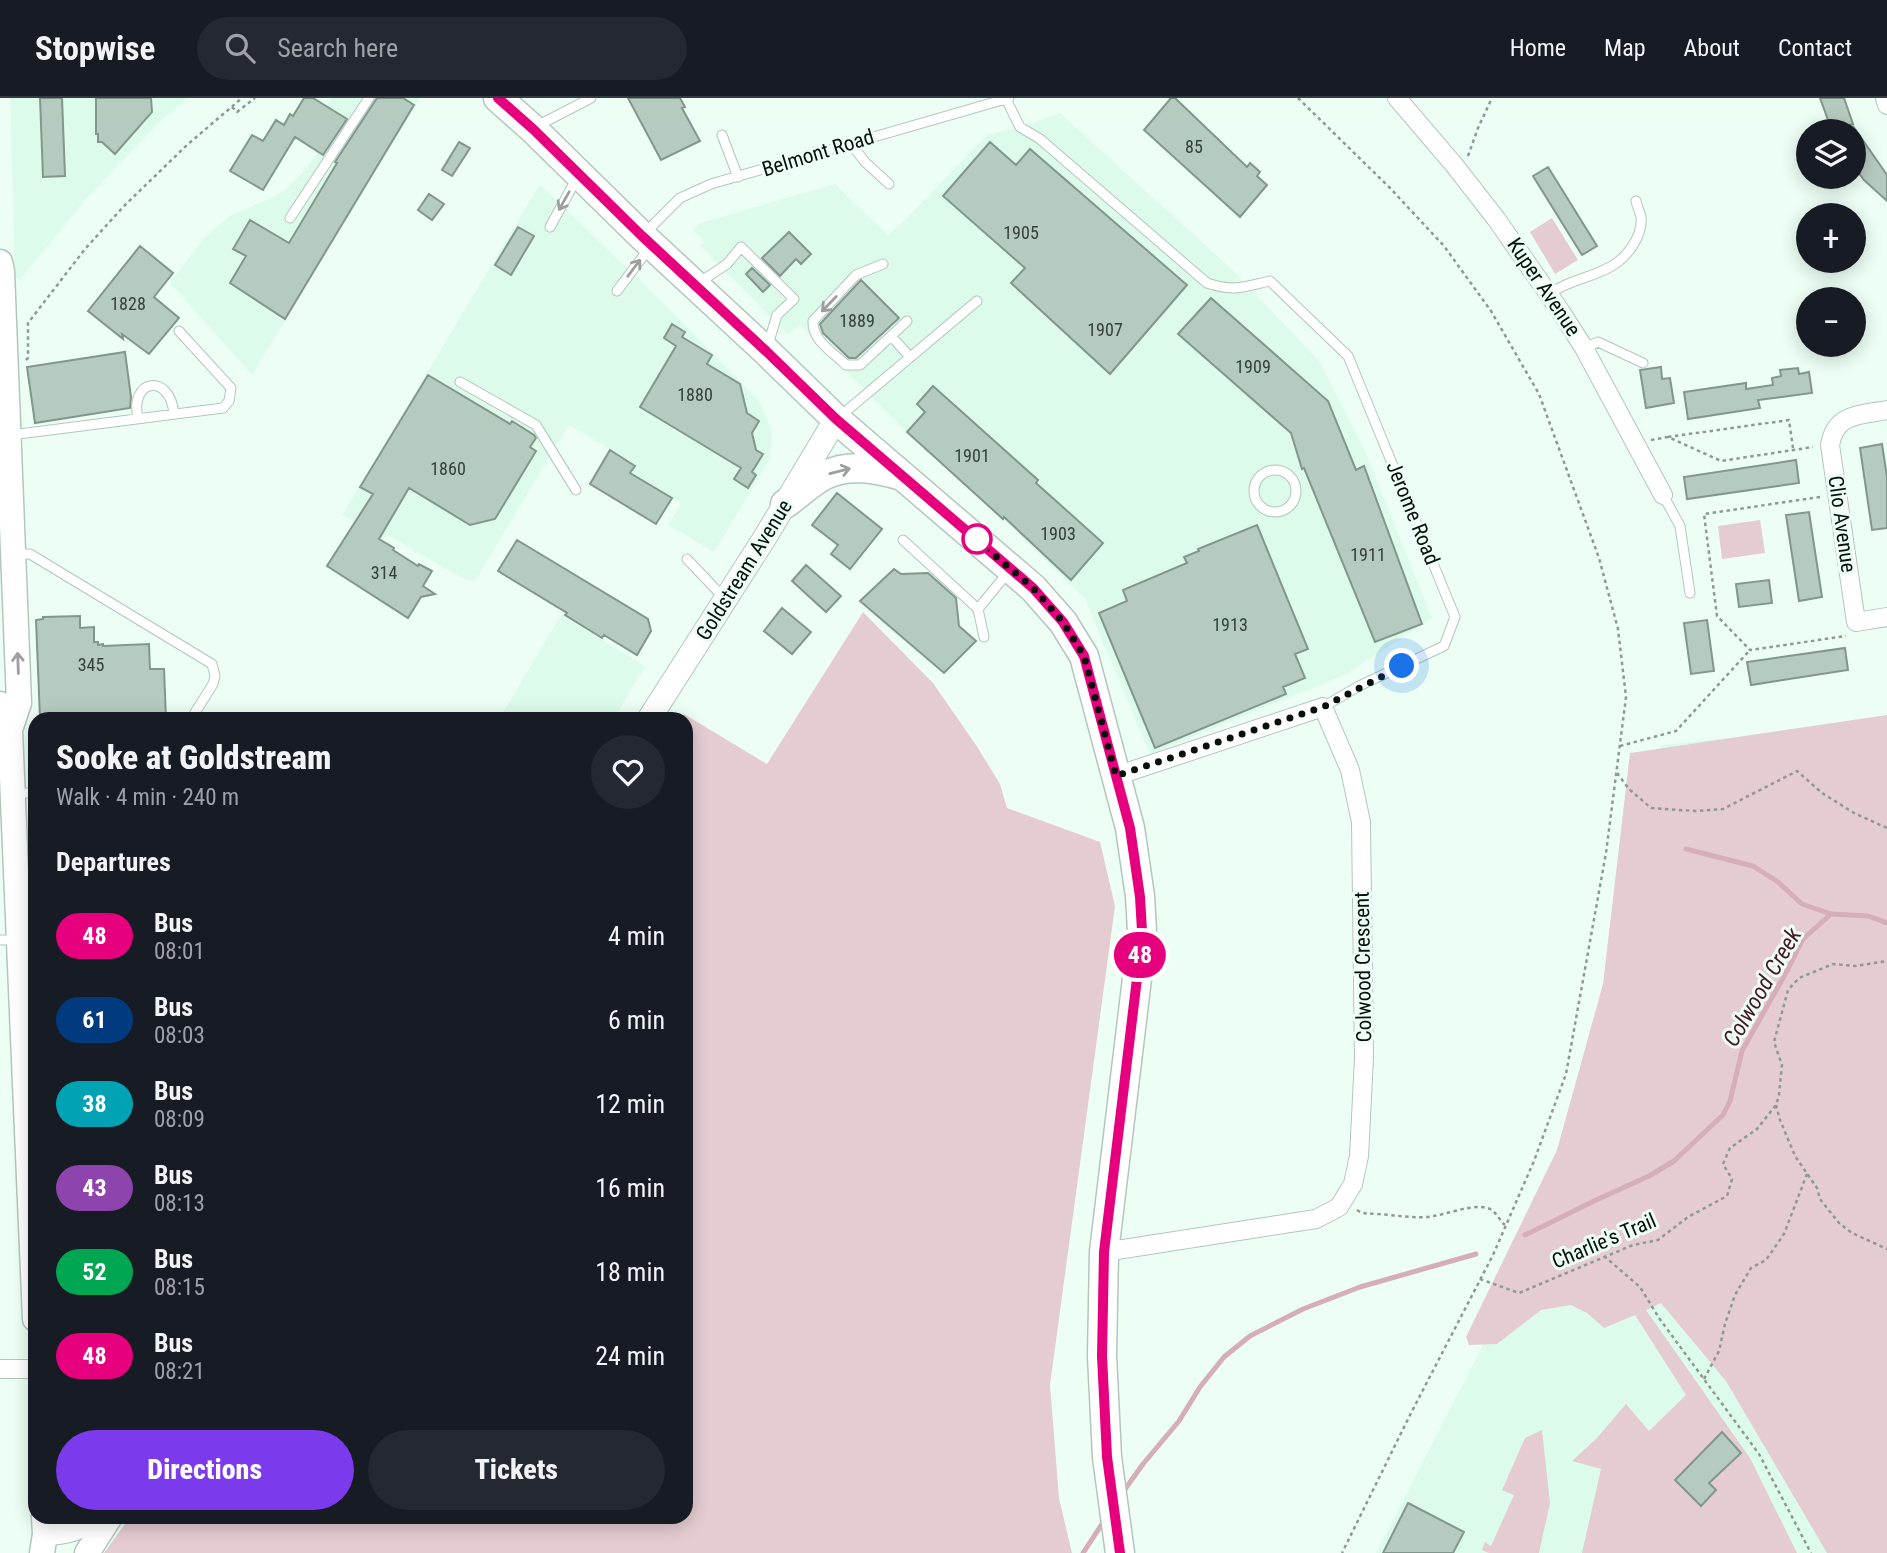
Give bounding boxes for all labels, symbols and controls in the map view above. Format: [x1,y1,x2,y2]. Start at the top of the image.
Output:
search box [197,17,687,80]
text: Stopwise [35,29,155,68]
icon: search [221,29,259,67]
text: Search here [277,33,398,63]
text: Home [1510,34,1566,62]
text: Map [1604,34,1646,62]
text: About [1684,34,1740,62]
text: Contact [1778,34,1852,62]
map controls [1796,119,1866,357]
button: layers [1796,119,1866,189]
street label: Belmont Road [759,125,877,181]
house number: 85 [1185,136,1203,157]
one-way arrow [557,190,571,211]
button: + [1796,203,1866,273]
house number: 1905 [1003,222,1039,243]
street label: Kuper Avenue [1502,233,1586,341]
one-way arrow [627,259,642,278]
button: − [1796,287,1866,357]
house number: 1828 [110,293,146,314]
one-way arrow [821,295,838,312]
house number: 1889 [839,310,875,331]
house number: 1907 [1087,319,1123,340]
house number: 1909 [1235,356,1271,377]
house number: 1880 [677,384,713,405]
house number: 1901 [954,445,990,466]
house number: 1860 [430,458,466,479]
street label: Jerome Road [1381,458,1445,568]
one-way arrow [828,464,851,477]
street label: Clio Avenue [1823,474,1861,574]
street label: Goldstream Avenue [691,495,797,645]
house number: 1903 [1040,523,1076,544]
unlabelled marker [962,524,992,554]
house number: 1911 [1350,544,1386,565]
house number: 314 [371,562,397,583]
house number: 1913 [1212,614,1248,635]
your location [1384,648,1419,683]
one-way arrow [11,652,24,675]
house number: 345 [78,654,104,675]
button: heart [591,735,665,809]
text: Sooke at Goldstream [56,738,332,777]
text: Walk · 4 min · 240 m [56,784,239,811]
text: Departures [56,847,171,877]
street label: Colwood Crescent [1350,891,1376,1043]
text: Bus [154,908,193,938]
text: 4 min [608,921,665,951]
text: 48 [82,922,107,950]
water label: Colwood Creek [1718,922,1808,1051]
line badge: 48 [1108,932,1172,978]
text: 08:01 [154,938,205,965]
text: 48 [1128,941,1152,969]
text: Bus [154,992,193,1022]
text: 6 min [608,1005,665,1035]
text: 61 [82,1006,107,1034]
text: 08:03 [154,1022,205,1049]
text: Bus [154,1076,193,1106]
text: 12 min [595,1089,665,1119]
text: 38 [82,1090,107,1118]
text: 08:09 [154,1106,205,1133]
text: Bus [154,1160,193,1190]
text: 16 min [595,1173,665,1203]
text: 43 [82,1174,107,1202]
text: 08:13 [154,1190,205,1217]
street label: Charlie's Trail [1548,1208,1660,1274]
text: Bus [154,1244,193,1274]
text: 18 min [595,1257,665,1287]
text: 52 [82,1258,107,1286]
text: 08:15 [154,1274,205,1301]
text: Bus [154,1328,193,1358]
text: 24 min [595,1341,665,1371]
text: 48 [82,1342,107,1370]
text: 08:21 [154,1358,205,1385]
button: Directions [56,1430,354,1510]
button: Tickets [368,1430,665,1510]

